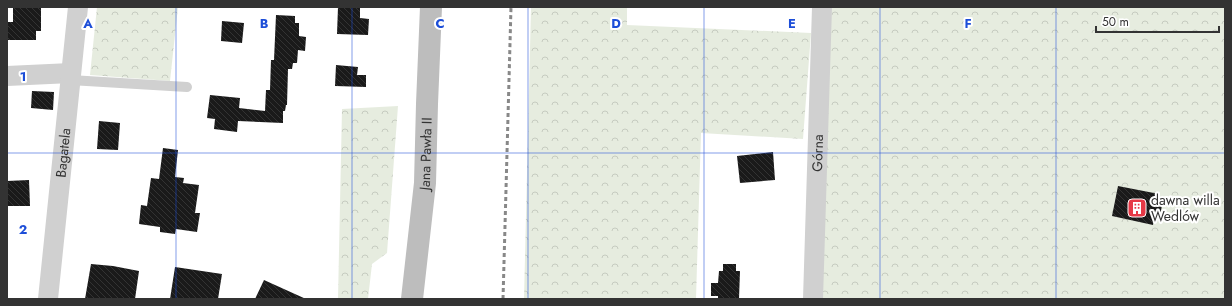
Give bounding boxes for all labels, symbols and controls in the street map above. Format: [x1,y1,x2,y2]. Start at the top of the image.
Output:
scale bar [1096,8,1219,34]
text: 50 m [1102,13,1129,31]
text: A [82,14,93,33]
text: B [260,14,269,33]
text: C [435,14,445,33]
text: D [611,14,621,33]
text: E [788,14,796,33]
text: F [964,14,972,33]
text: 1 [20,67,26,86]
street label: Jana Pawła II [414,117,437,193]
street label: Bagatela [51,127,76,179]
street label: Górna [807,134,828,172]
place label: dawna willa Wedlów [1151,190,1220,226]
building icon: dawna willa Wedlów [1126,197,1148,219]
text: 2 [19,220,27,239]

